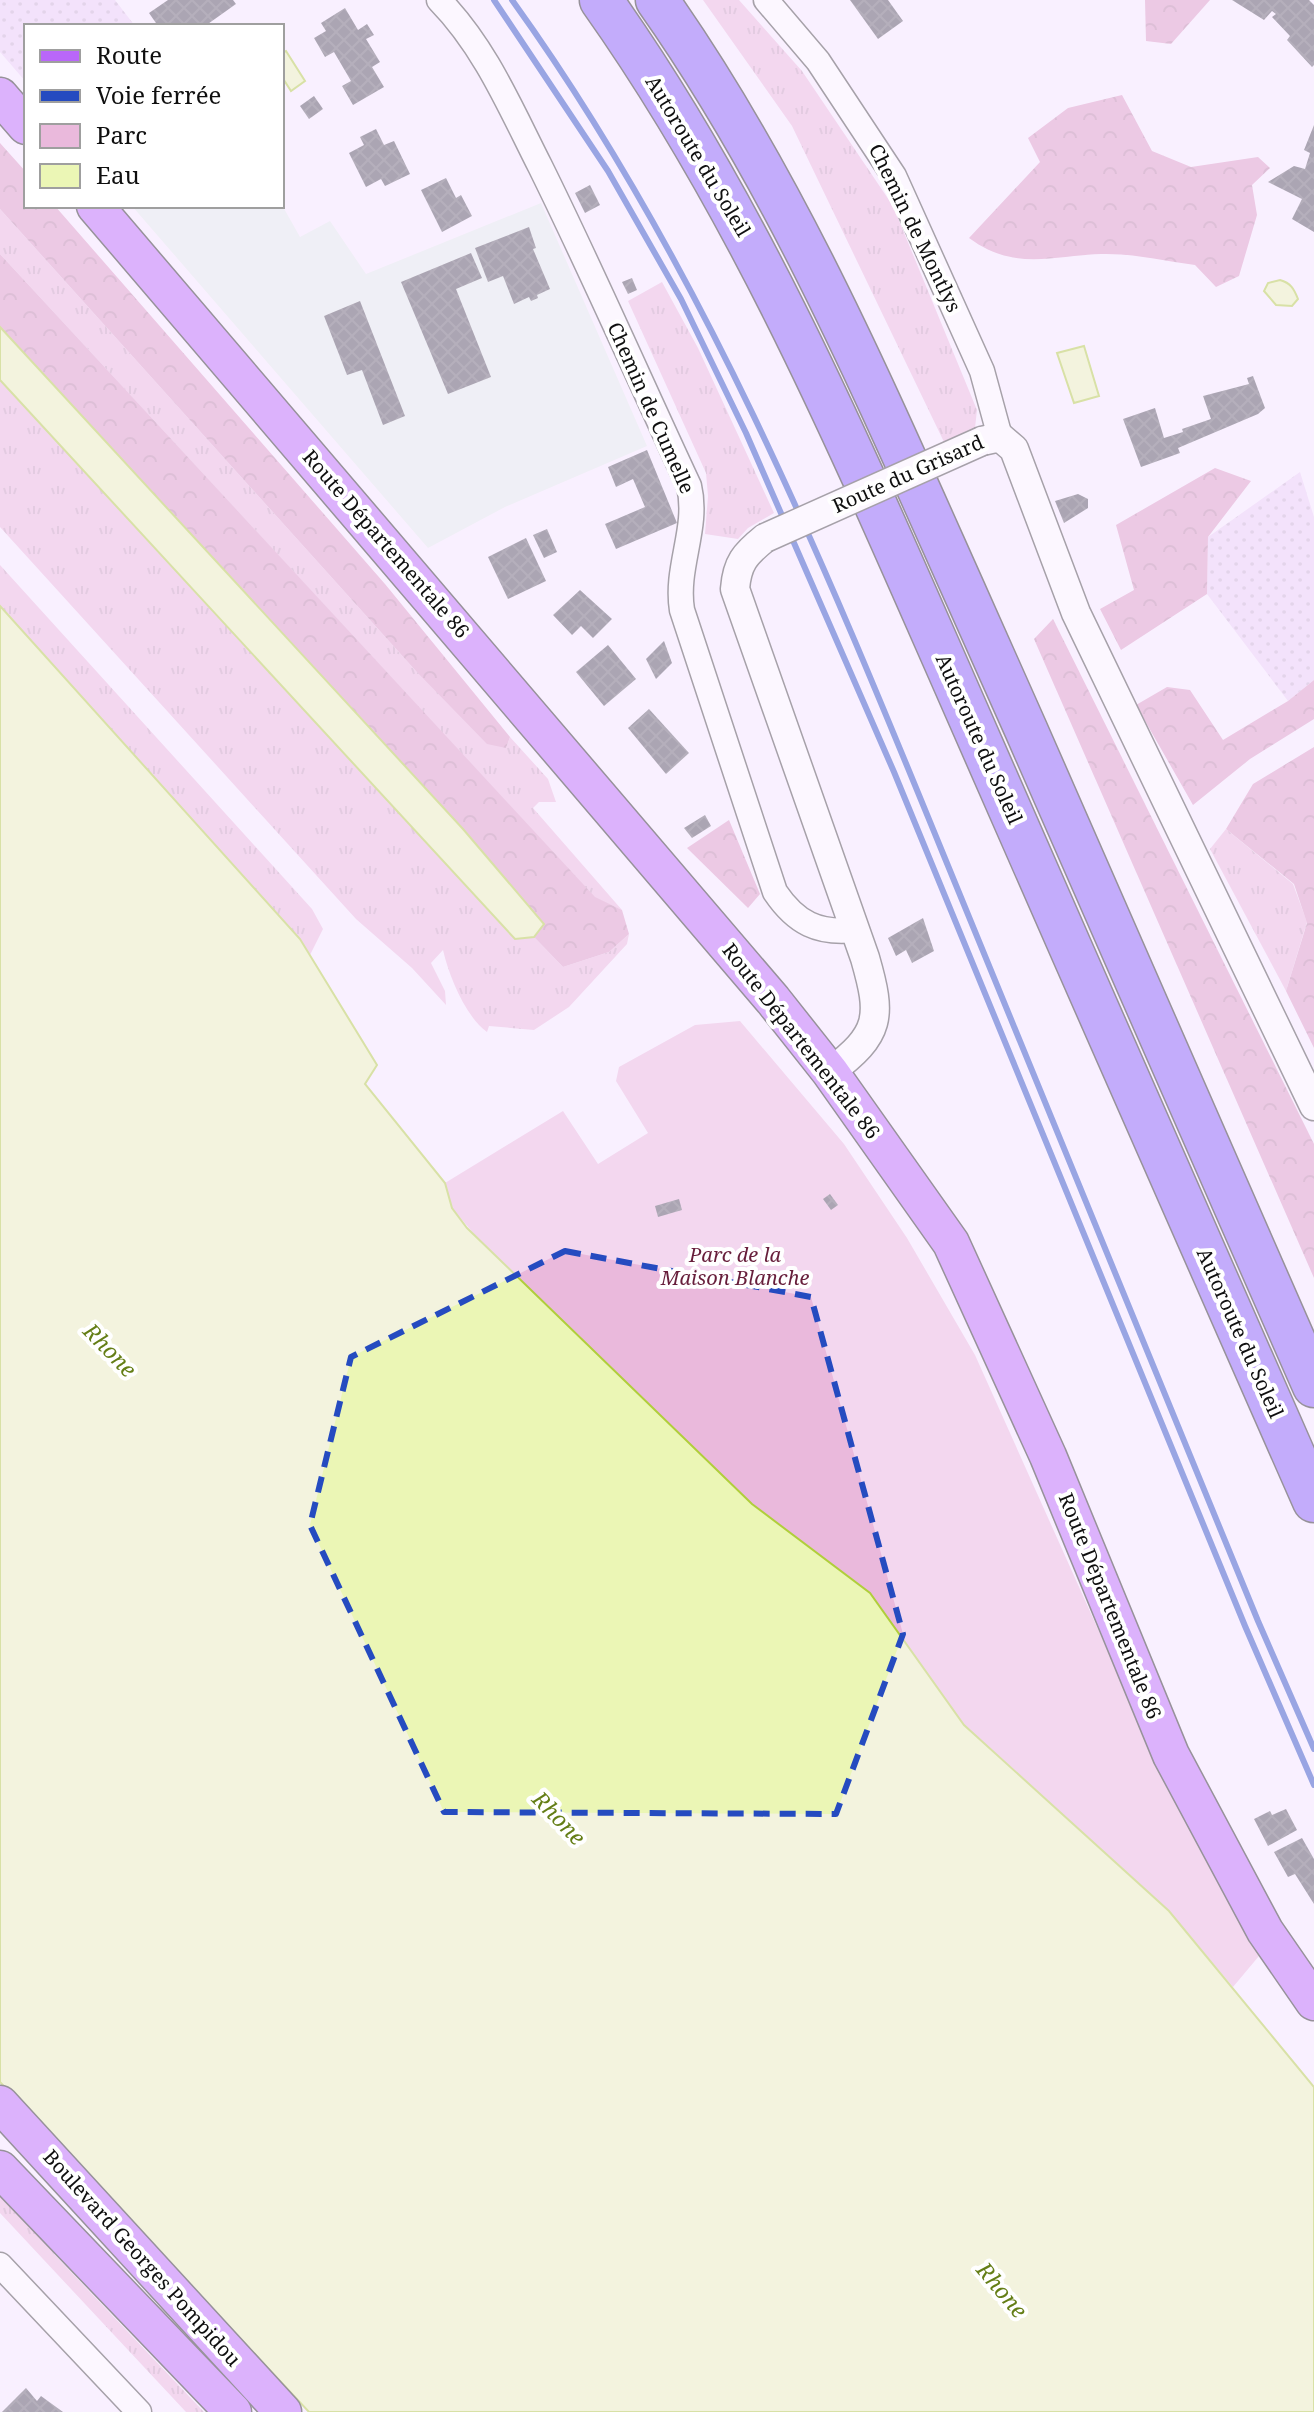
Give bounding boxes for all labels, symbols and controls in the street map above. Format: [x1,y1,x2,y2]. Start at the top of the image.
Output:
legend [24,24,284,208]
text: Route [96,38,162,71]
street label: Autoroute du Soleil [640,70,757,241]
text: Voie ferrée [96,78,221,111]
text: Parc [96,118,147,151]
street label: Chemin de Montlys [863,139,968,316]
text: Eau [96,158,140,191]
street label: Chemin de Cumelle [602,318,701,498]
street label: Route du Grisard [828,428,988,519]
street label: Route Départementale 86 [297,444,476,644]
street label: Autoroute du Soleil [930,649,1029,828]
street label: Route Départementale 86 [716,937,886,1144]
park label: Parc de la Maison Blanche [660,1241,809,1291]
street label: Autoroute du Soleil [1191,1243,1290,1422]
water label: Rhone [77,1315,144,1383]
street label: Route Départementale 86 [1053,1489,1168,1723]
water label: Rhone [526,1783,593,1851]
street label: Boulevard Georges Pompidou [38,2143,247,2372]
water label: Rhone [970,2254,1035,2324]

